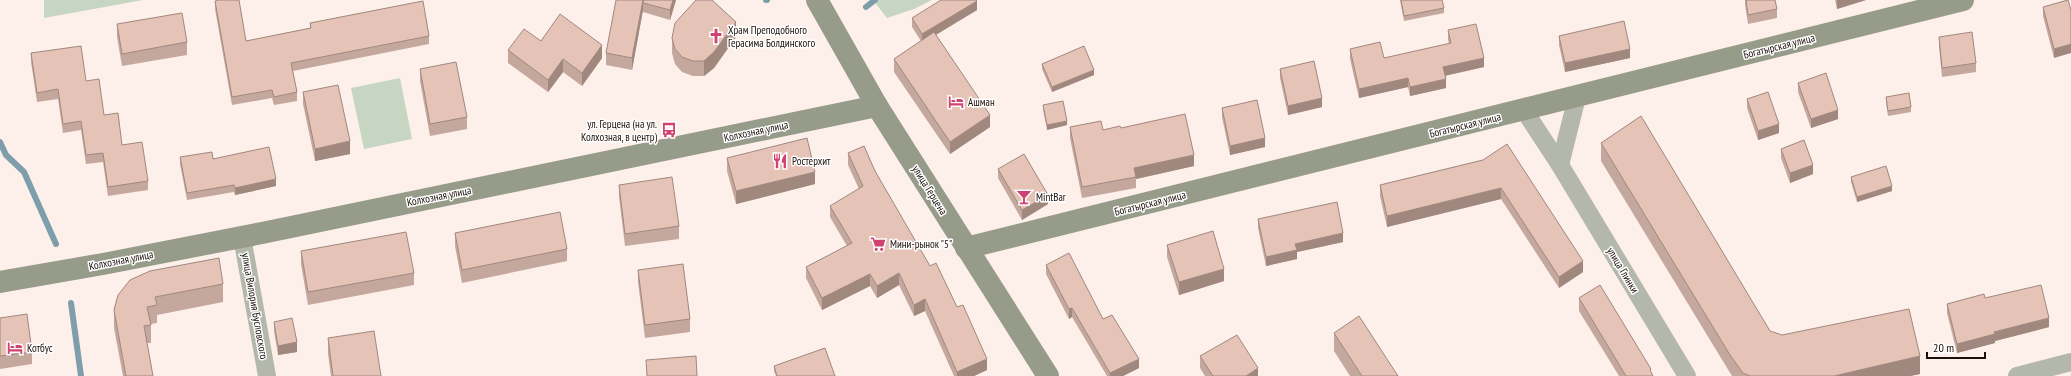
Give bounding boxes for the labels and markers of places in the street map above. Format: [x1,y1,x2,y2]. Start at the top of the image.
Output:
place label: Храм Преподобного Герасима Болдинского [728,23,815,50]
church icon: Храм Преподобного Герасима Болдинского [707,27,725,45]
hotel icon: Ашман [947,93,965,111]
place label: Ашман [968,95,995,109]
place label: ул. Герцена (на ул. Колхозная, в центр) [581,117,657,144]
bus stop icon: ул. Герцена (на ул. Колхозная, в центр) [660,121,678,139]
restaurant icon: Ростерхит [771,152,789,170]
place label: Ростерхит [792,154,831,168]
bar icon: MintBar [1015,188,1033,206]
place label: MintBar [1036,190,1066,204]
supermarket icon: Мини-рынок "5" [869,235,887,253]
place label: Мини-рынок "5" [890,237,952,251]
hotel icon: Котбус [6,339,24,357]
place label: Котбус [27,341,53,355]

